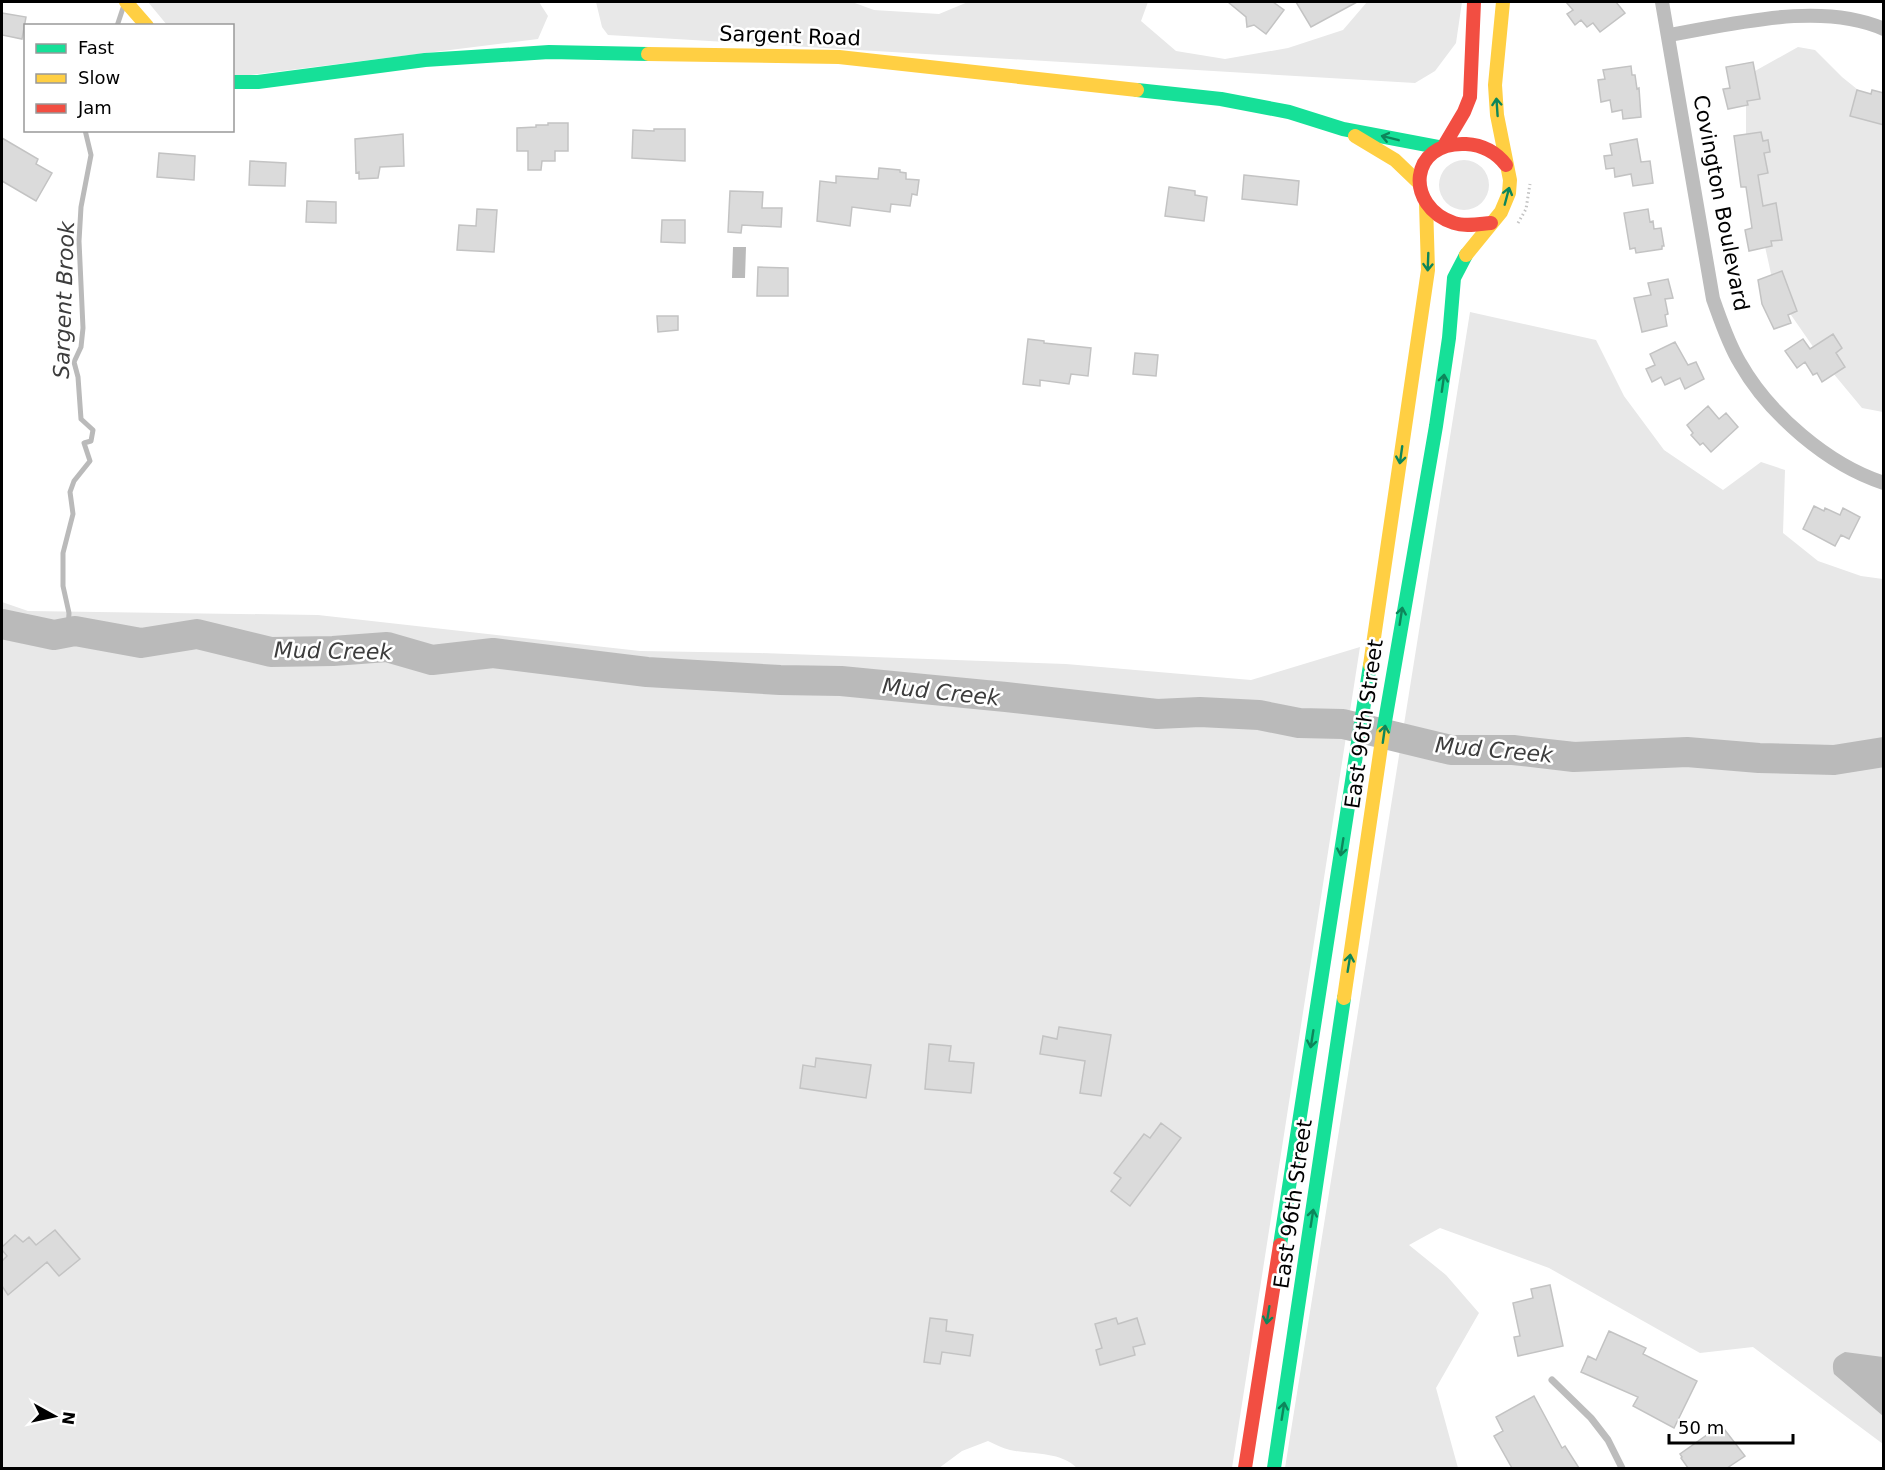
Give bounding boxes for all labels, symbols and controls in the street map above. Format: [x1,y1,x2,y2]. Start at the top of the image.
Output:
street label: Sargent Road [719,22,861,50]
legend [24,24,234,132]
text: Fast [78,37,114,58]
text: Slow [78,67,120,88]
street label: Covington Boulevard [1688,93,1754,313]
text: Jam [77,97,112,118]
one-way arrow [1491,98,1502,118]
one-way arrow [1381,132,1400,144]
one-way arrow [1502,187,1514,206]
water label: Sargent Brook [49,220,79,379]
one-way arrow [1422,251,1433,271]
one-way arrow [1437,373,1448,393]
one-way arrow [1395,445,1406,464]
one-way arrow [1396,607,1407,627]
water label: Mud Creek [274,637,394,665]
street label: East 96th Street [1340,638,1388,810]
water label: Mud Creek [881,673,1002,711]
one-way arrow [1378,725,1389,744]
water label: Mud Creek [1434,732,1555,768]
one-way arrow [1337,836,1348,856]
one-way arrow [1344,953,1355,973]
one-way arrow [1306,1029,1317,1049]
street label: East 96th Street [1269,1118,1317,1290]
one-way arrow [1307,1209,1318,1228]
one-way arrow [1262,1305,1273,1324]
north arrow [24,1386,84,1446]
one-way arrow [1278,1401,1289,1421]
scale bar [1669,1407,1794,1445]
text: N [58,1410,79,1426]
text: 50 m [1678,1417,1724,1438]

